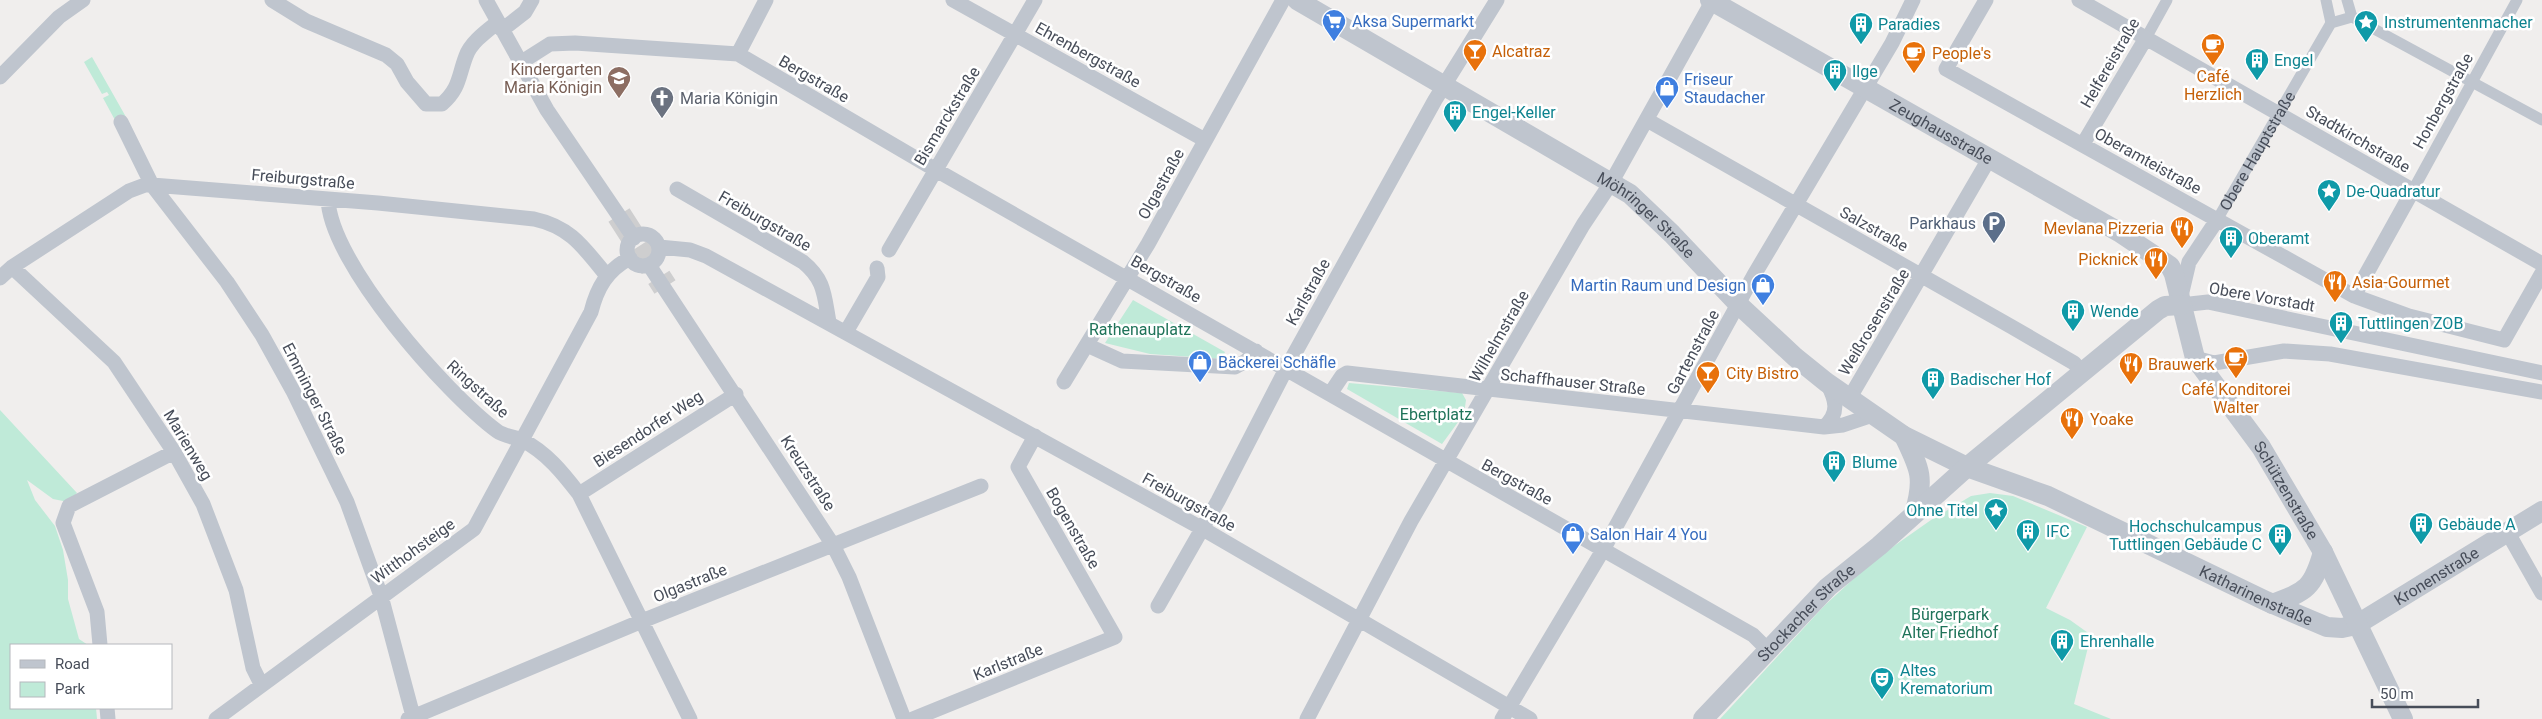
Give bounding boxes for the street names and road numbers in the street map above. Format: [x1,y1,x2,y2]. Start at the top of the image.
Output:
street label: Helfereistraße [2077,15,2143,111]
street label: Ehrenbergstraße [1032,18,1144,92]
street label: Honbergstraße [2409,50,2477,152]
street label: Bergstraße [775,51,853,107]
street label: Bismarckstraße [910,63,984,169]
street label: Obere Hauptstraße [2215,88,2299,214]
street label: Zeughausstraße [1886,94,1996,168]
street label: Stadtkirchstraße [2302,101,2414,177]
street label: Oberamteistraße [2091,124,2205,198]
street label: Olgastraße [1134,145,1188,223]
street label: Freiburgstraße [251,165,355,193]
street label: Möhringer Straße [1594,168,1699,262]
street label: Freiburgstraße [715,187,815,255]
street label: Salzstraße [1836,202,1912,256]
street label: Bergstraße [1127,251,1205,307]
street label: Karlstraße [1282,255,1334,329]
street label: Weißrosenstraße [1835,265,1913,379]
street label: Obere Vorstadt [2208,278,2316,316]
street label: Wilhelmstraße [1465,287,1533,385]
street label: Gartenstraße [1663,306,1723,398]
street label: Emminger Straße [279,340,351,458]
street label: Ringstraße [443,356,513,422]
street label: Schaffhauser Straße [1500,365,1646,399]
street label: Biesendorfer Weg [590,387,706,471]
street label: Marienweg [160,406,216,484]
street label: Kreuzstraße [777,432,839,514]
street label: Schützenstraße [2250,437,2323,543]
street label: Bergstraße [1478,455,1556,509]
street label: Freiburgstraße [1139,469,1239,535]
street label: Bogenstraße [1042,484,1104,572]
street label: Witthohsteige [368,514,458,588]
street label: Kronenstraße [2390,543,2482,609]
street label: Olgastraße [650,560,730,606]
street label: Stockacher Straße [1753,560,1858,665]
street label: Katharinenstraße [2197,561,2316,629]
street label: Karlstraße [970,639,1046,685]

